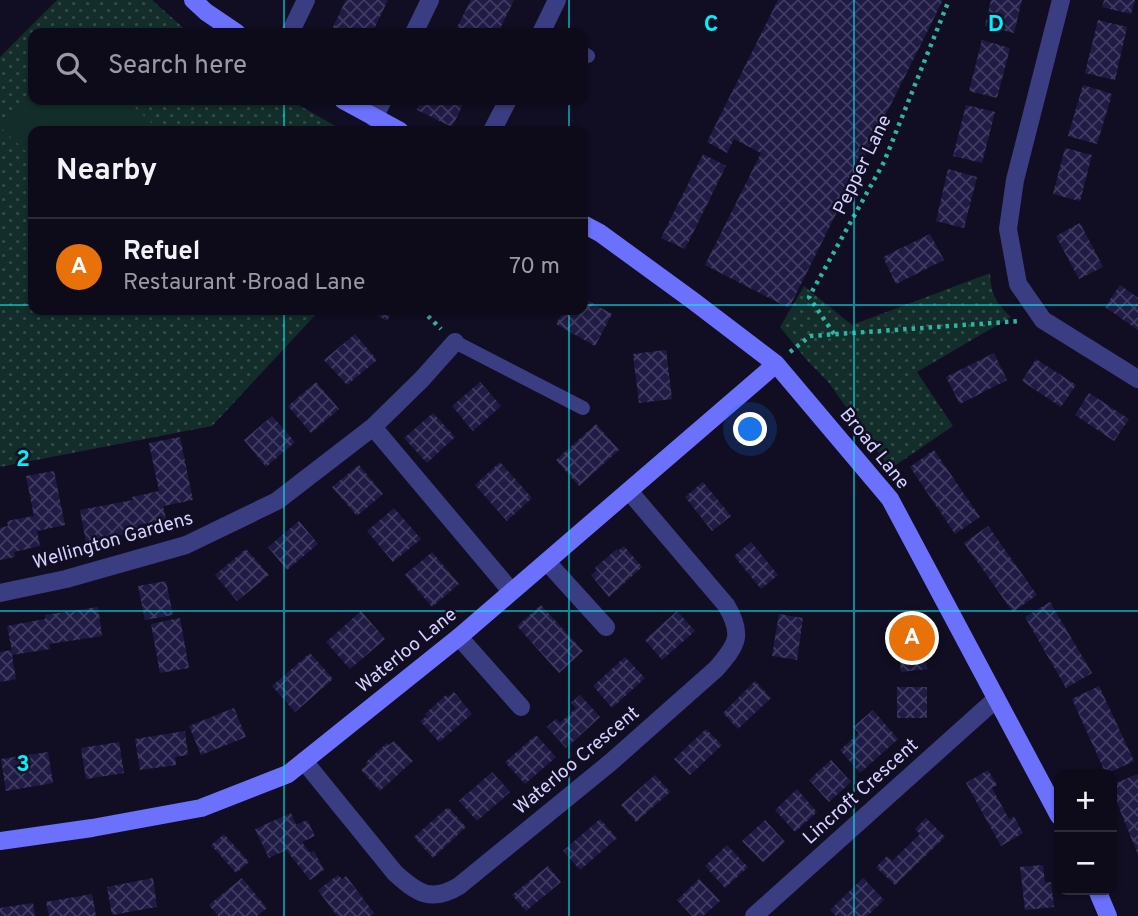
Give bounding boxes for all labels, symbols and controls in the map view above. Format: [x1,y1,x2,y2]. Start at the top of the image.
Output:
text: C [704,11,718,40]
text: D [988,11,1004,40]
search box [28,28,588,105]
icon: search [52,48,90,86]
text: Search here [108,50,247,83]
street label: Pepper Lane [828,111,898,219]
text: Nearby [56,153,157,190]
text: Refuel [123,236,200,269]
text: A [71,253,87,282]
text: 70 m [509,253,560,282]
text: Restaurant · Broad Lane [123,269,365,298]
street label: Broad Lane [834,403,914,495]
your location [733,412,767,446]
text: 2 [16,446,30,475]
street label: Wellington Gardens [30,507,196,575]
street label: Waterloo Lane [352,603,462,699]
pin: A [889,612,935,664]
street label: Waterloo Crescent [509,702,645,820]
street label: Lincroft Crescent [798,734,924,850]
text: 3 [16,751,30,780]
map controls [1054,769,1117,895]
button: + [1054,769,1117,832]
button: − [1054,832,1117,895]

